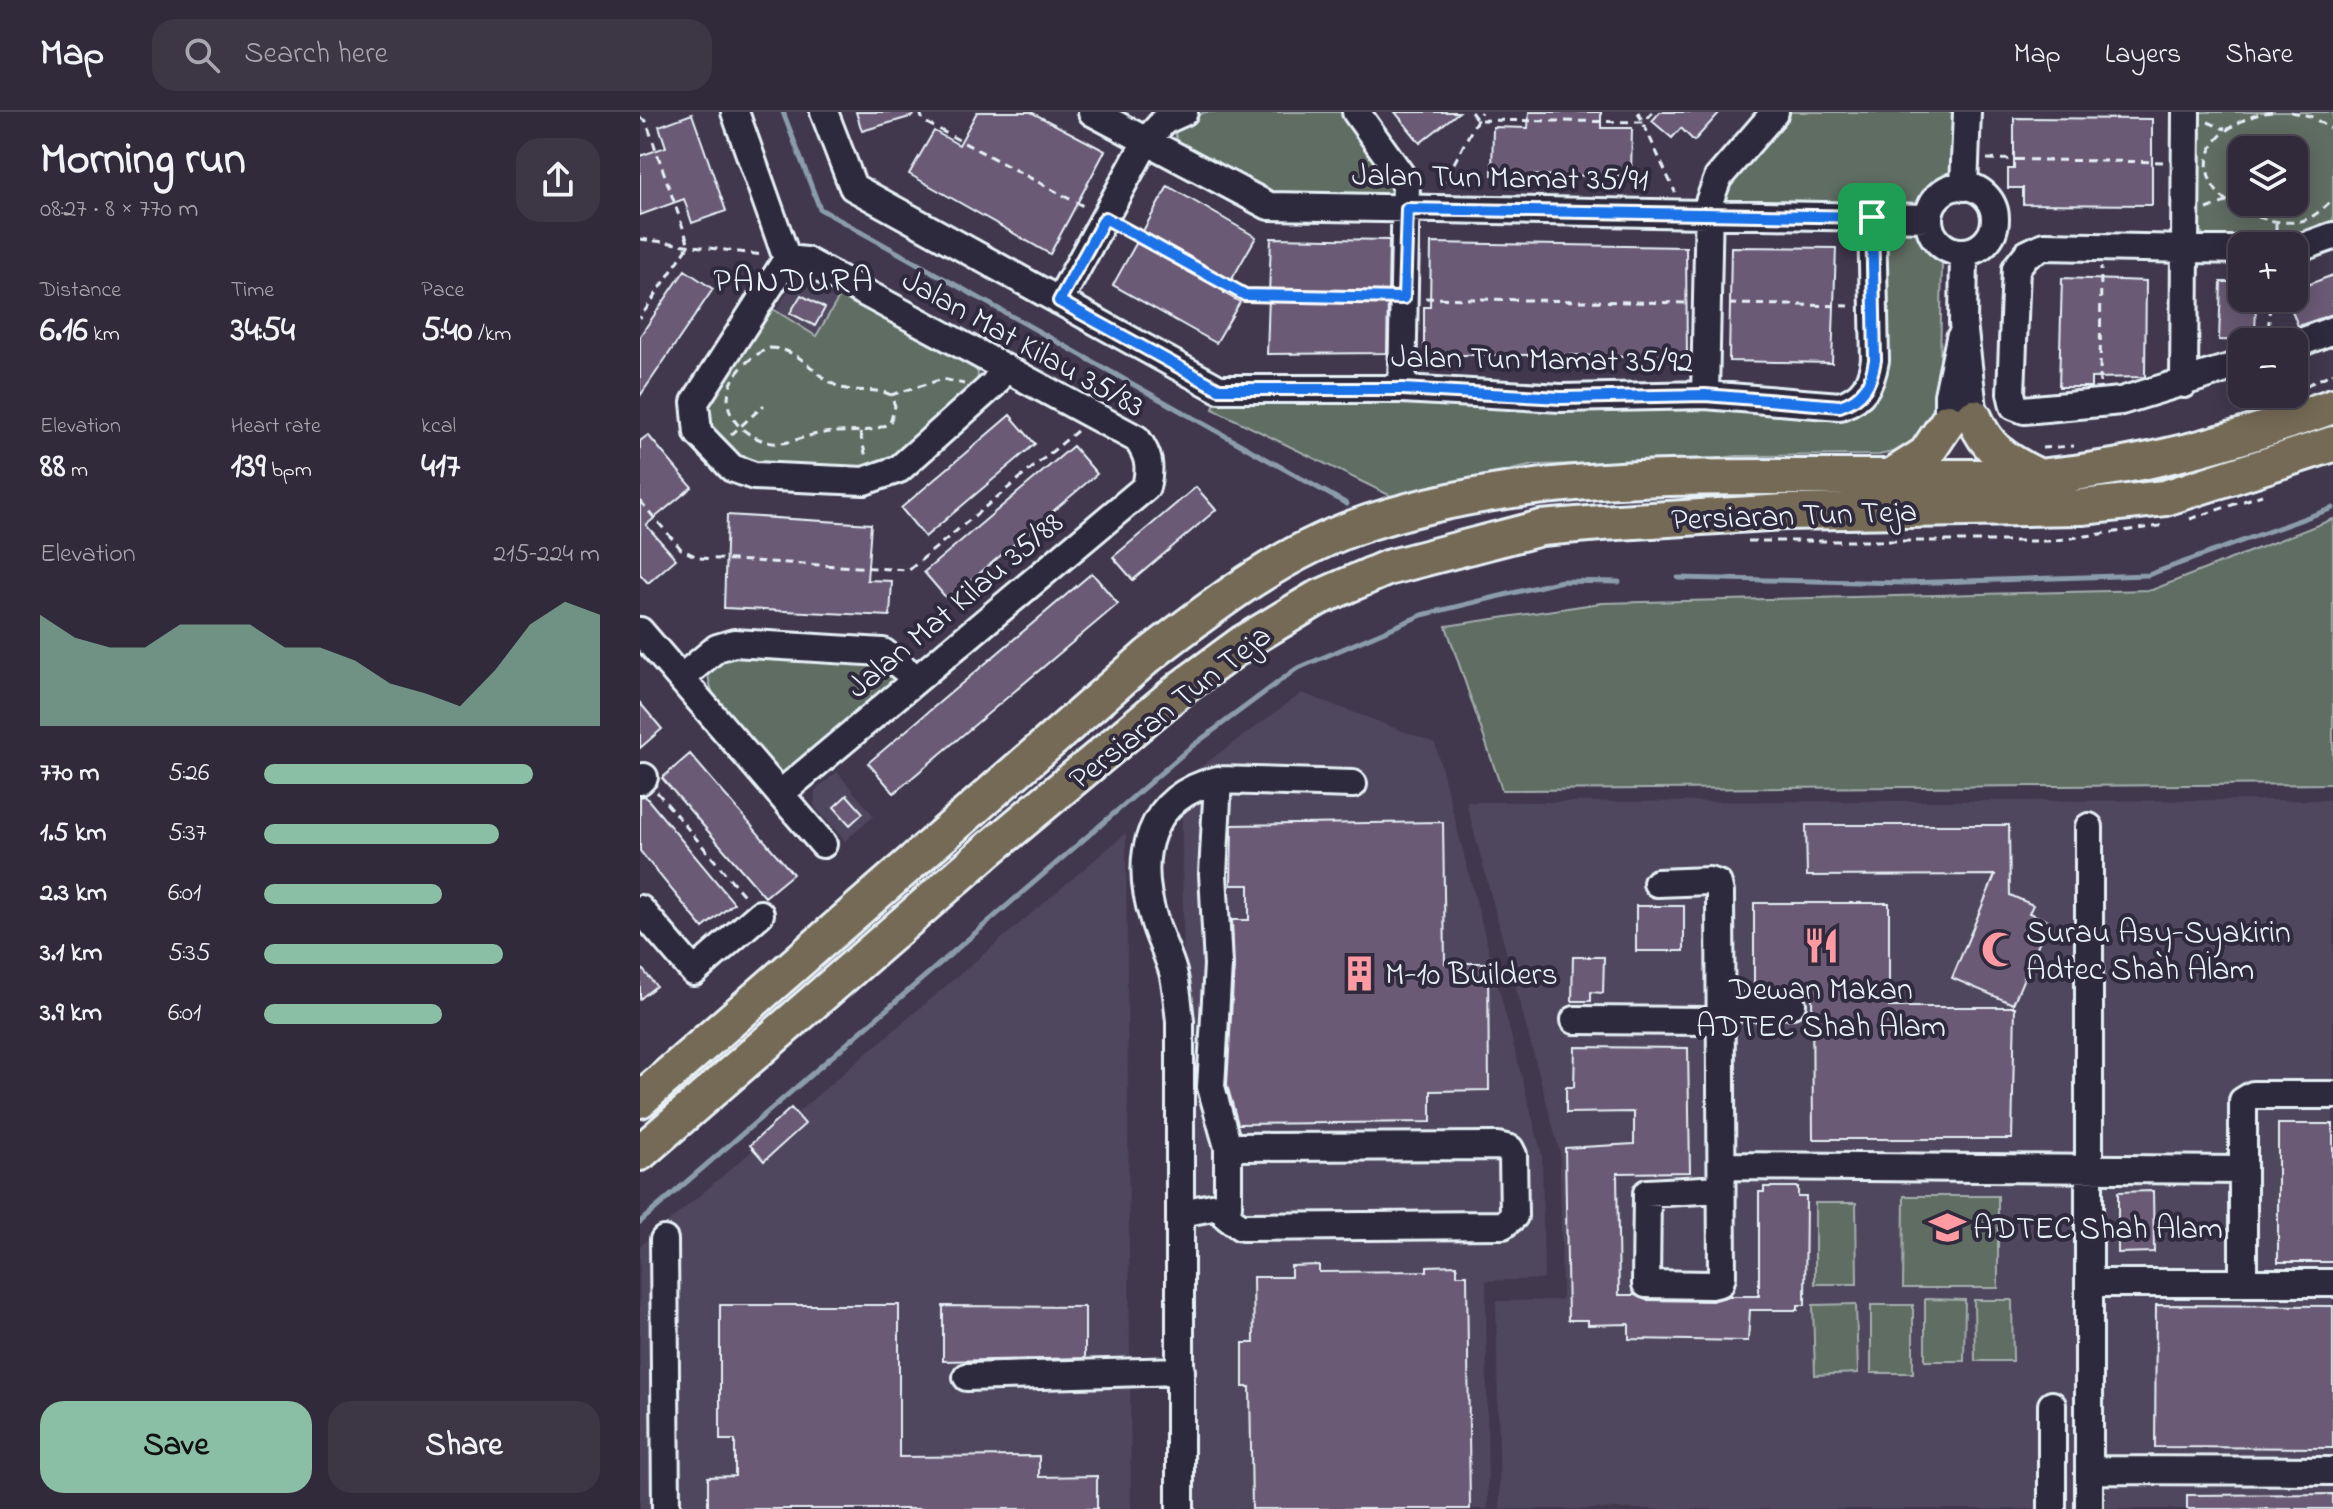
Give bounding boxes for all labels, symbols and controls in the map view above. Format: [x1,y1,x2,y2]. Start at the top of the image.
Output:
search box [152,19,712,91]
text: Map [40,27,104,83]
icon: search [180,33,224,77]
text: Search here [244,33,388,77]
text: Map [2013,35,2061,76]
text: Layers [2105,35,2181,76]
text: Share [2225,35,2293,76]
text: Morning run [40,129,246,193]
map controls [2228,136,2308,408]
button: layers [2228,136,2308,216]
button: share [516,138,600,222]
street label: Jalan Tun Mamat 35/91 [1351,153,1649,206]
pin [1838,183,1906,251]
text: 08:27 · 8 × 770 m [40,191,199,229]
icon: arrive [1850,195,1894,239]
button: + [2228,232,2308,312]
district label: PANDURA [713,258,875,308]
street label: Jalan Mat Kilau 35/83 [892,259,1152,431]
text: Distance [40,275,121,307]
text: Time [231,275,274,307]
text: Pace [421,275,464,307]
text: 6.16 [40,307,88,357]
text: 34:54 [231,307,295,357]
text: 5:40 [421,307,472,357]
text: km [88,319,120,351]
text: /km [472,319,511,351]
button: − [2228,328,2308,408]
street label: Jalan Tun Mamat 35/92 [1390,335,1694,388]
text: Elevation [40,411,121,443]
text: Heart rate [231,411,321,443]
text: kcal [421,411,456,443]
text: 88 [40,443,66,493]
text: 139 [231,443,266,493]
text: 417 [421,443,460,493]
text: m [66,455,88,487]
text: bpm [266,455,312,487]
street label: Persiaran Tun Teja [1670,490,1918,545]
street label: Jalan Mat Kilau 35/88 [838,502,1075,712]
text: Elevation [40,536,136,574]
text: 215–224 m [493,536,600,574]
street label: Persiaran Tun Teja [1060,615,1283,803]
text: 770 m [40,755,99,793]
text: 5:26 [168,755,209,793]
text: 1.5 km [40,815,107,853]
text: 5:37 [168,815,207,853]
text: 2.3 km [40,875,107,913]
text: 6:01 [168,875,201,913]
place label: Surau Asy-Syakirin Adtec Shah Alam [2026,911,2291,995]
restaurant icon: Dewan Makan ADTEC Shah Alam [1802,927,1840,965]
mosque icon: Surau Asy-Syakirin Adtec Shah Alam [1981,930,2019,968]
text: 3.1 km [40,935,102,973]
text: 5:35 [168,935,211,973]
place label: M-10 Builders [1385,953,1558,1000]
building icon: M-10 Builders [1340,954,1378,992]
place label: Dewan Makan ADTEC Shah Alam [1696,968,1946,1052]
text: 3.9 km [40,995,102,1033]
text: 6:01 [168,995,201,1033]
place label: ADTEC Shah Alam [1973,1207,2223,1254]
school or university icon: ADTEC Shah Alam [1928,1208,1966,1246]
button: Save [40,1401,312,1493]
button: Share [328,1401,600,1493]

